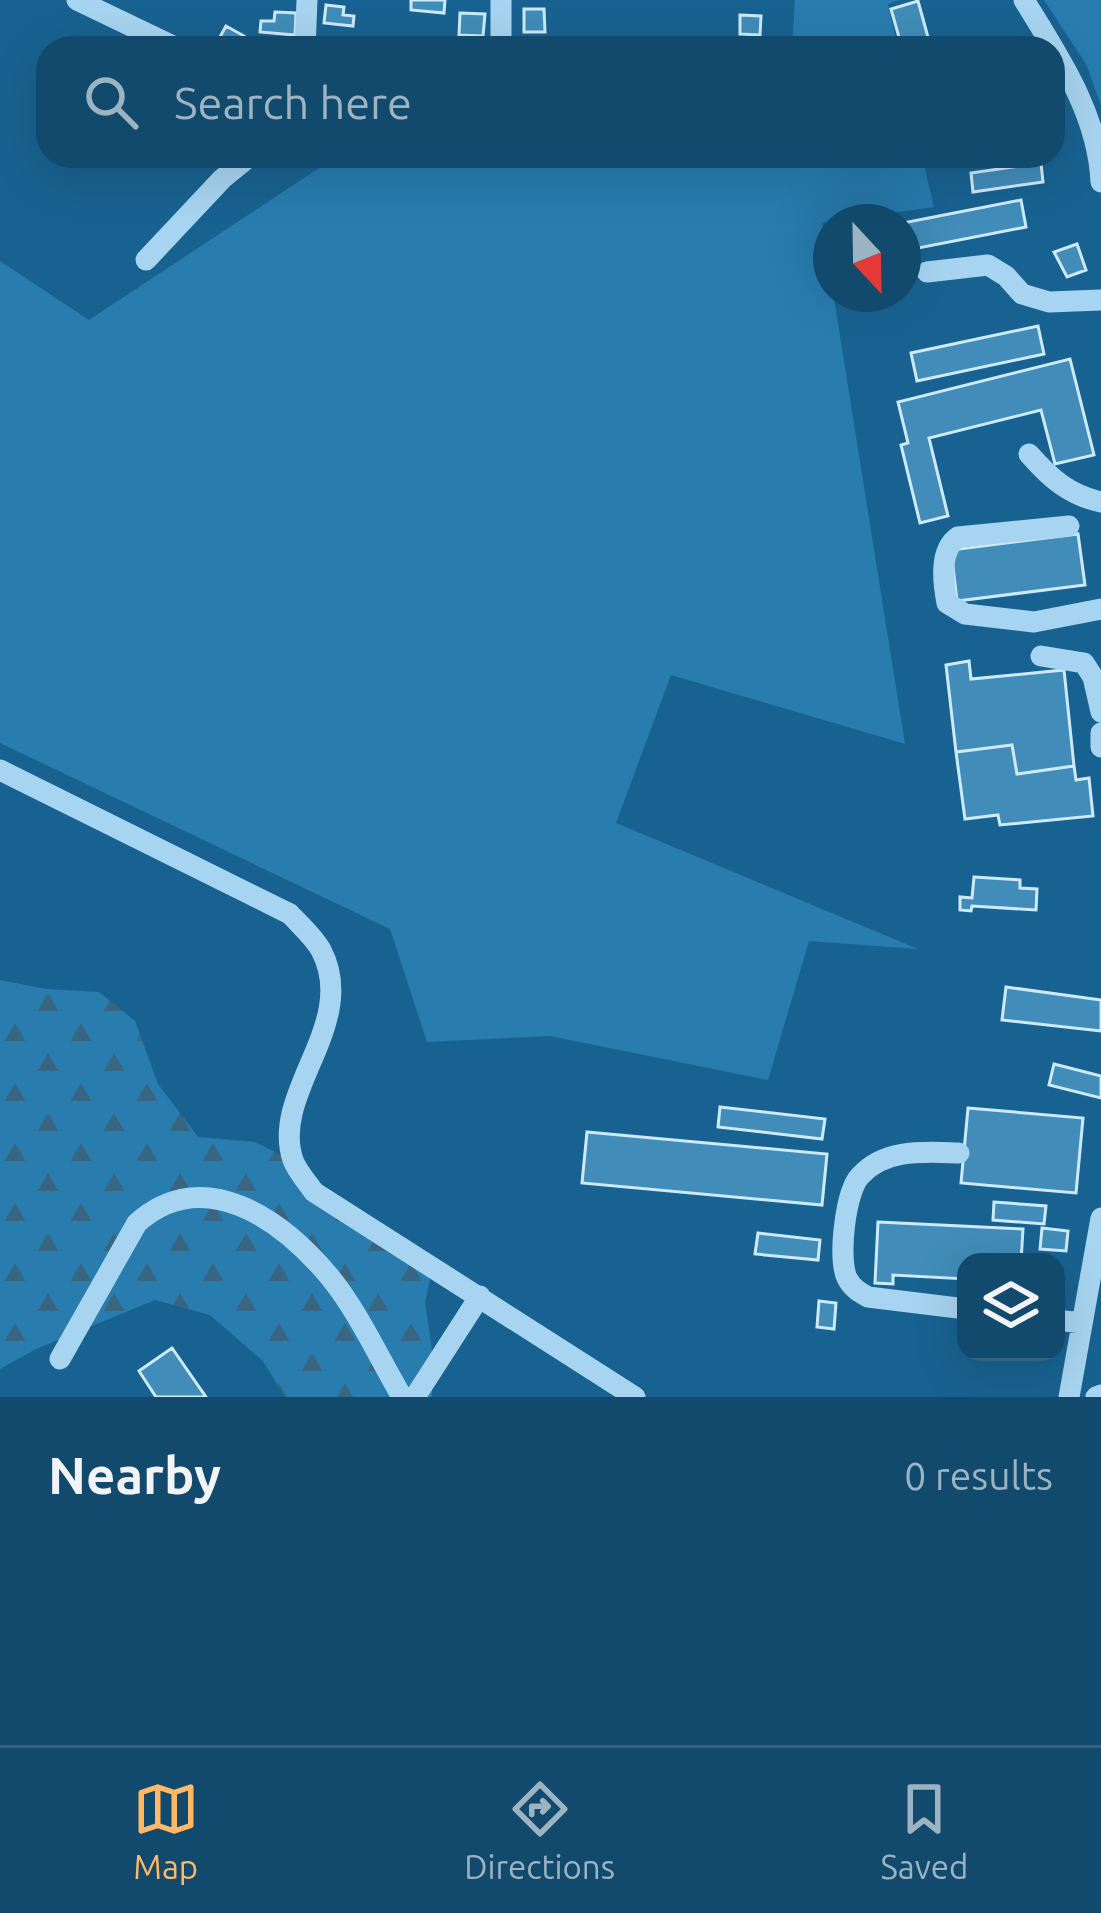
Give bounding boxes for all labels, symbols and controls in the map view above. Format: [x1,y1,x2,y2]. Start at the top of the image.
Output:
search box [36,36,1065,168]
icon: search [78,69,144,135]
text: Search here [174,77,412,128]
north arrow [813,204,921,312]
map controls [957,1253,1065,1361]
button: layers [957,1253,1065,1361]
text: Nearby [48,1446,221,1504]
text: 0 results [904,1454,1053,1497]
tab: Map [133,1776,199,1885]
tab: Directions [464,1776,615,1885]
tab: Saved [880,1776,968,1885]

